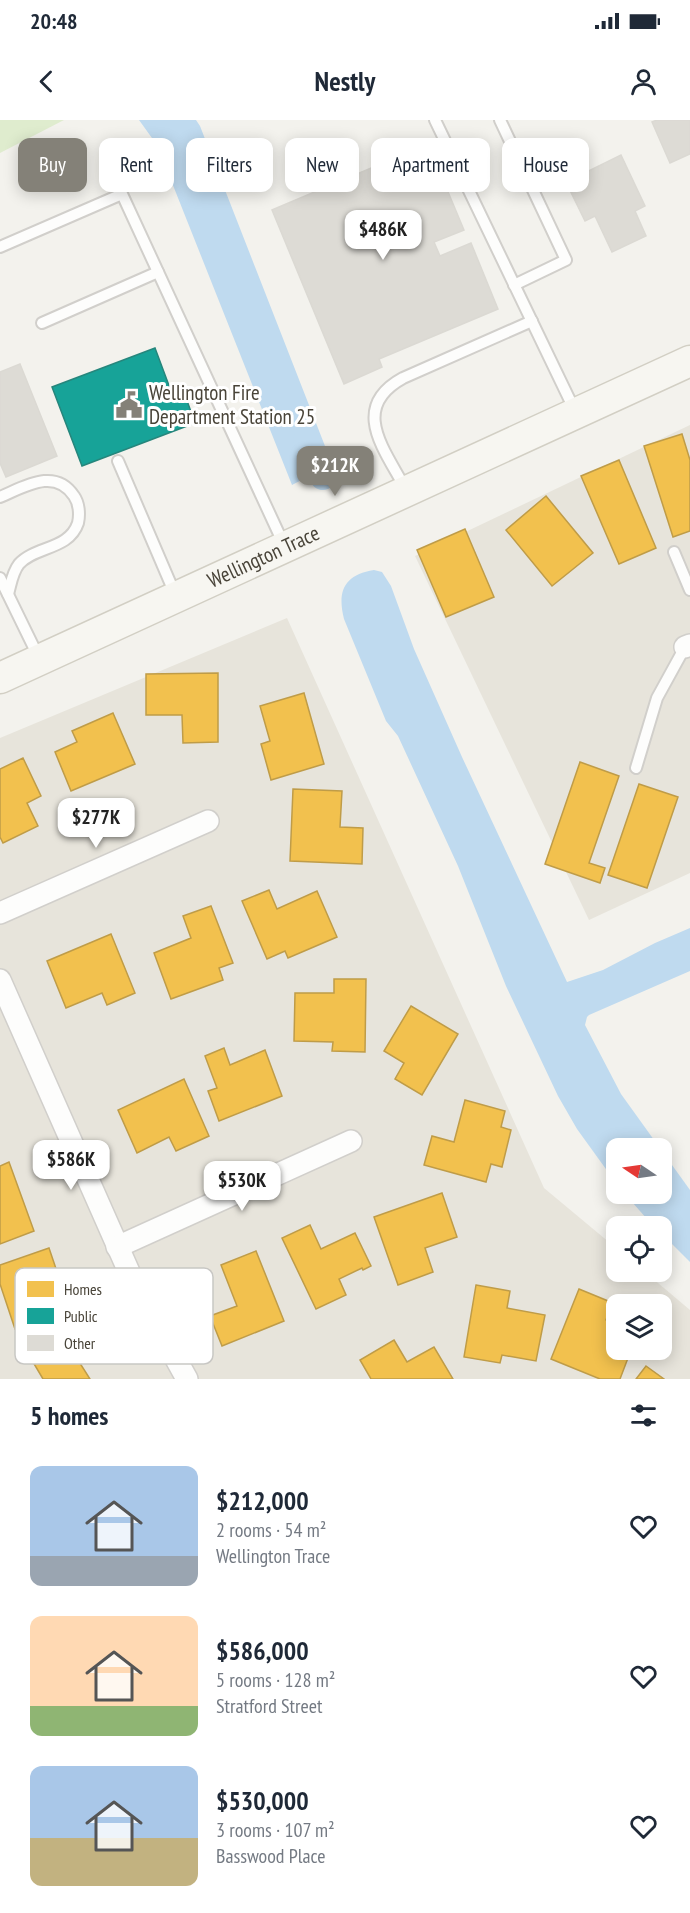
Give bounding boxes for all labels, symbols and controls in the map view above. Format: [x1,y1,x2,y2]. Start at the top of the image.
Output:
text: 20:48 [30,7,78,35]
text: Nestly [315,64,375,98]
icon: back [30,65,63,98]
icon: person [627,65,660,98]
chip: Buy [18,138,87,192]
chip: Rent [99,138,174,192]
chip: Filters [186,138,273,192]
chip: New [285,138,359,192]
chip: Apartment [371,138,490,192]
chip: House [502,138,589,192]
pin: $486K [341,210,425,261]
text: $486K [359,216,407,242]
place label: Wellington Fire Department Station 25 [149,379,315,430]
public building icon: Wellington Fire Department Station 25 [114,390,144,420]
pin: $212K [293,446,377,497]
text: $212K [311,452,359,478]
street label: Wellington Trace [203,519,324,594]
pin: $277K [54,798,138,849]
text: $277K [72,804,120,830]
north arrow [606,1138,672,1204]
map controls [606,1138,672,1360]
pin: $586K [29,1140,113,1191]
text: $586K [47,1146,95,1172]
pin: $530K [200,1161,284,1212]
text: $530K [218,1167,266,1193]
button: locate [606,1216,672,1282]
legend [15,1268,213,1364]
text: Homes [64,1279,102,1299]
button: layers [606,1294,672,1360]
text: Public [64,1306,98,1326]
text: Other [64,1333,96,1353]
text: 5 homes [30,1399,108,1432]
icon: filters [627,1399,660,1432]
text: $212,000 [216,1484,309,1517]
icon: home [78,1490,150,1562]
icon: heart [627,1510,660,1543]
text: 2 rooms · 54 m² [216,1517,326,1543]
text: Wellington Trace [216,1543,330,1569]
text: $586,000 [216,1634,309,1667]
icon: home [78,1640,150,1712]
icon: heart [627,1660,660,1693]
text: 5 rooms · 128 m² [216,1667,335,1693]
text: Stratford Street [216,1693,322,1719]
text: $530,000 [216,1784,309,1817]
icon: home [78,1790,150,1862]
icon: heart [627,1810,660,1843]
text: 3 rooms · 107 m² [216,1817,335,1843]
text: Basswood Place [216,1843,325,1869]

